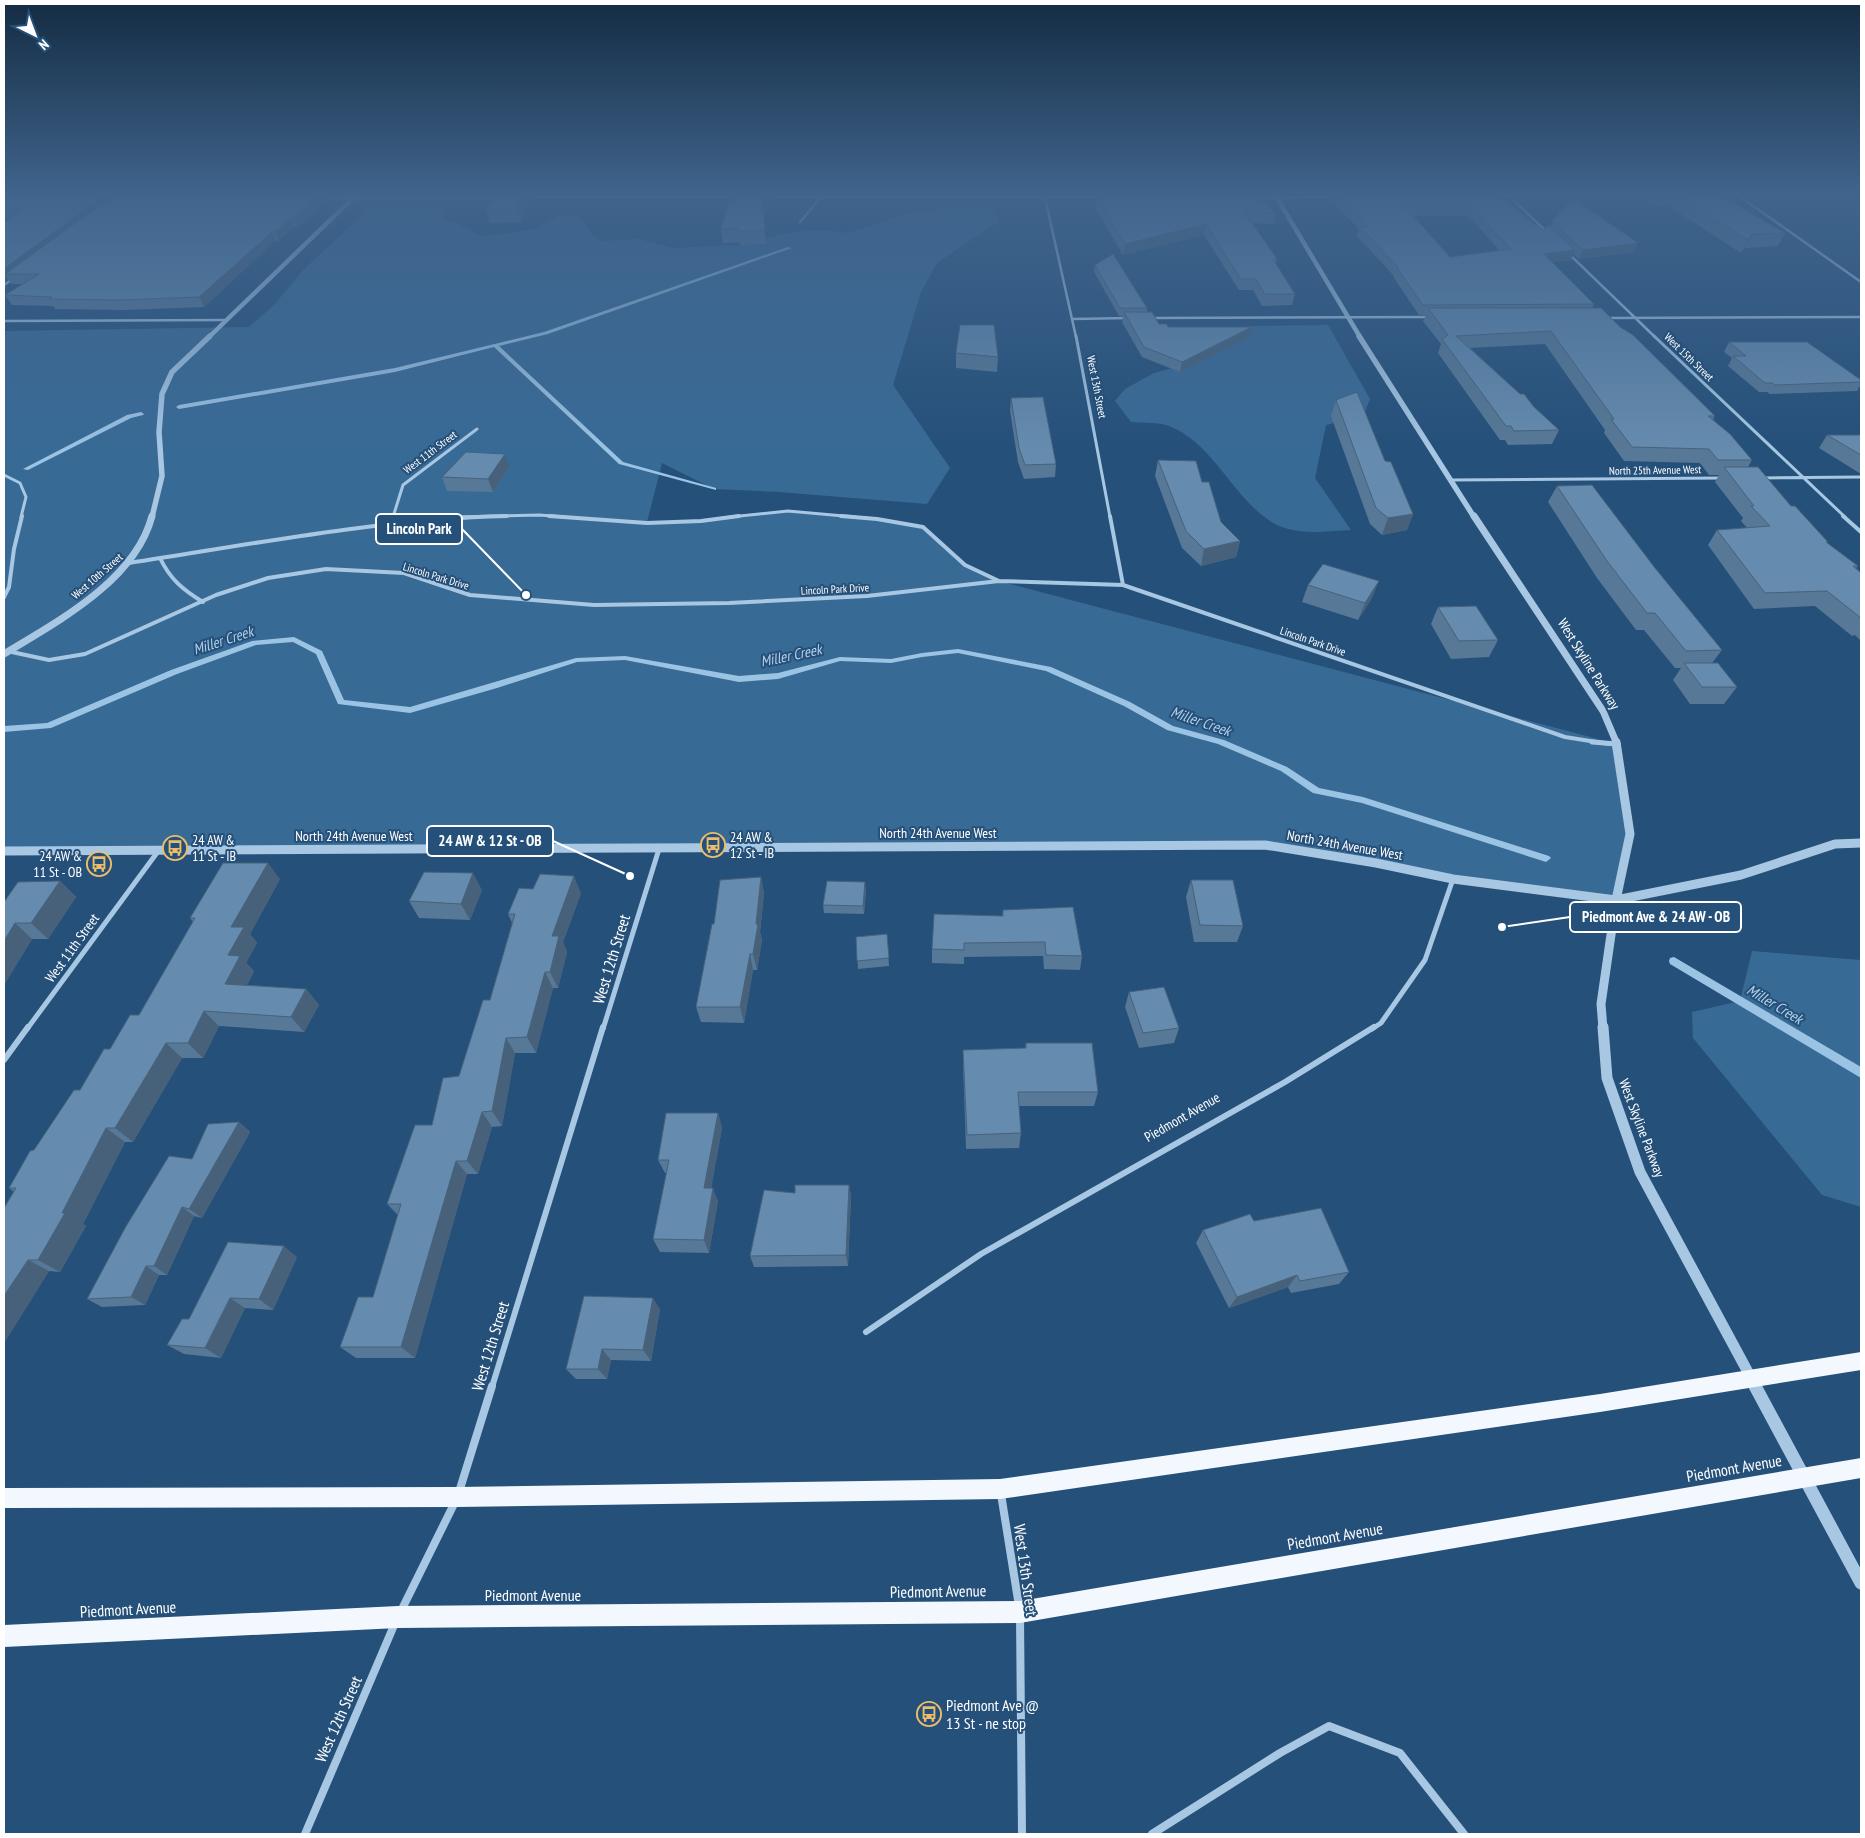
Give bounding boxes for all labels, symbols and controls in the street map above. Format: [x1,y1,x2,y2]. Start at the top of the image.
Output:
north arrow [10,10,60,60]
text: N [35,35,53,54]
street label: West 15th Street [1661,330,1717,384]
street label: West 13th Street [1084,355,1110,419]
street label: West 11th Street [400,427,460,477]
street label: North 25th Avenue West [1609,462,1701,478]
callout: Lincoln Park [376,514,462,544]
text: Lincoln Park [386,519,452,538]
street label: West 10th Street [68,550,126,602]
street label: Lincoln Park Drive [401,559,471,593]
street label: Lincoln Park Drive [800,580,870,598]
street label: West Skyline Parkway [1554,615,1625,714]
water label: Miller Creek [190,621,258,659]
street label: Lincoln Park Drive [1278,623,1348,659]
water label: Miller Creek [759,639,826,671]
water label: Miller Creek [1169,702,1236,741]
street label: North 24th Avenue West [879,824,997,842]
callout: 24 AW & 12 St - OB [427,826,553,856]
street label: North 24th Avenue West [1286,826,1404,864]
street label: North 24th Avenue West [295,827,413,845]
place label: 24 AW & 12 St - IB [730,828,774,862]
place label: 24 AW & 11 St - IB [192,831,236,865]
text: 24 AW & 12 St - OB [438,831,542,850]
bus stop icon: 24 AW & 12 St - IB [700,832,726,858]
bus stop icon: 24 AW & 11 St - IB [162,835,188,861]
place label: 24 AW & 11 St - OB [33,847,82,881]
bus stop icon: 24 AW & 11 St - OB [86,851,112,877]
callout: Piedmont Ave & 24 AW - OB [1570,902,1741,932]
text: Piedmont Ave & 24 AW - OB [1582,907,1730,926]
street label: West 11th Street [41,910,103,986]
street label: West 12th Street [588,911,634,1006]
water label: Miller Creek [1743,980,1808,1029]
street label: West Skyline Parkway [1615,1076,1669,1180]
street label: Piedmont Avenue [1141,1088,1223,1146]
street label: West 12th Street [467,1298,513,1393]
street label: Piedmont Avenue [1685,1450,1783,1486]
street label: Piedmont Avenue [1286,1518,1384,1554]
street label: West 13th Street [1010,1523,1042,1618]
street label: Piedmont Avenue [890,1580,986,1602]
street label: Piedmont Avenue [485,1585,581,1605]
street label: Piedmont Avenue [79,1596,177,1622]
street label: West 12th Street [310,1672,366,1765]
place label: Piedmont Ave @ 13 St - ne stop [946,1695,1039,1733]
bus stop icon: Piedmont Ave @ 13 St - ne stop [916,1701,942,1727]

